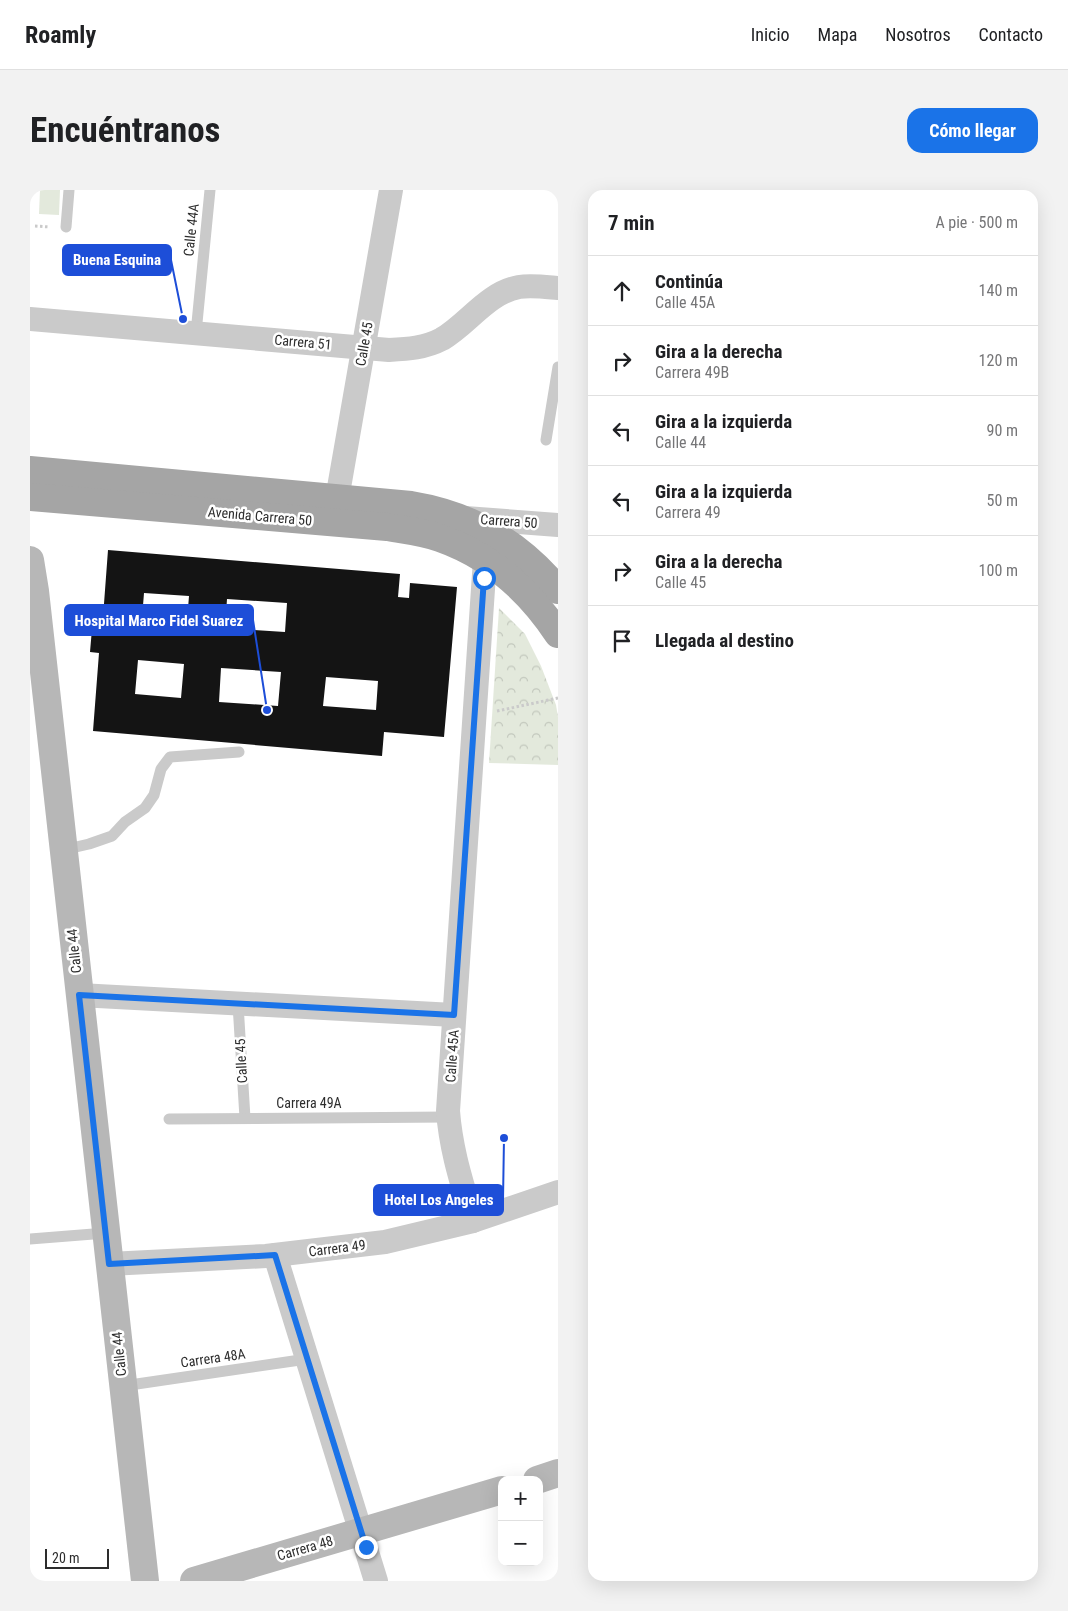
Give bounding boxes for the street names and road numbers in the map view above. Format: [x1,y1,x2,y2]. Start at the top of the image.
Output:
street label: Calle 44A [180,203,202,257]
street label: Calle 45 [352,321,376,367]
street label: Carrera 51 [274,332,332,352]
street label: Avenida Carrera 50 [207,503,313,529]
street label: Carrera 50 [480,511,538,531]
street label: Calle 44 [64,928,84,974]
street label: Calle 45A [442,1029,462,1083]
street label: Calle 45 [232,1038,250,1084]
street label: Carrera 49A [276,1095,342,1111]
street label: Carrera 49 [308,1237,366,1259]
street label: Calle 44 [109,1331,129,1377]
street label: Carrera 48A [179,1346,247,1370]
street label: Carrera 48 [275,1532,335,1564]

